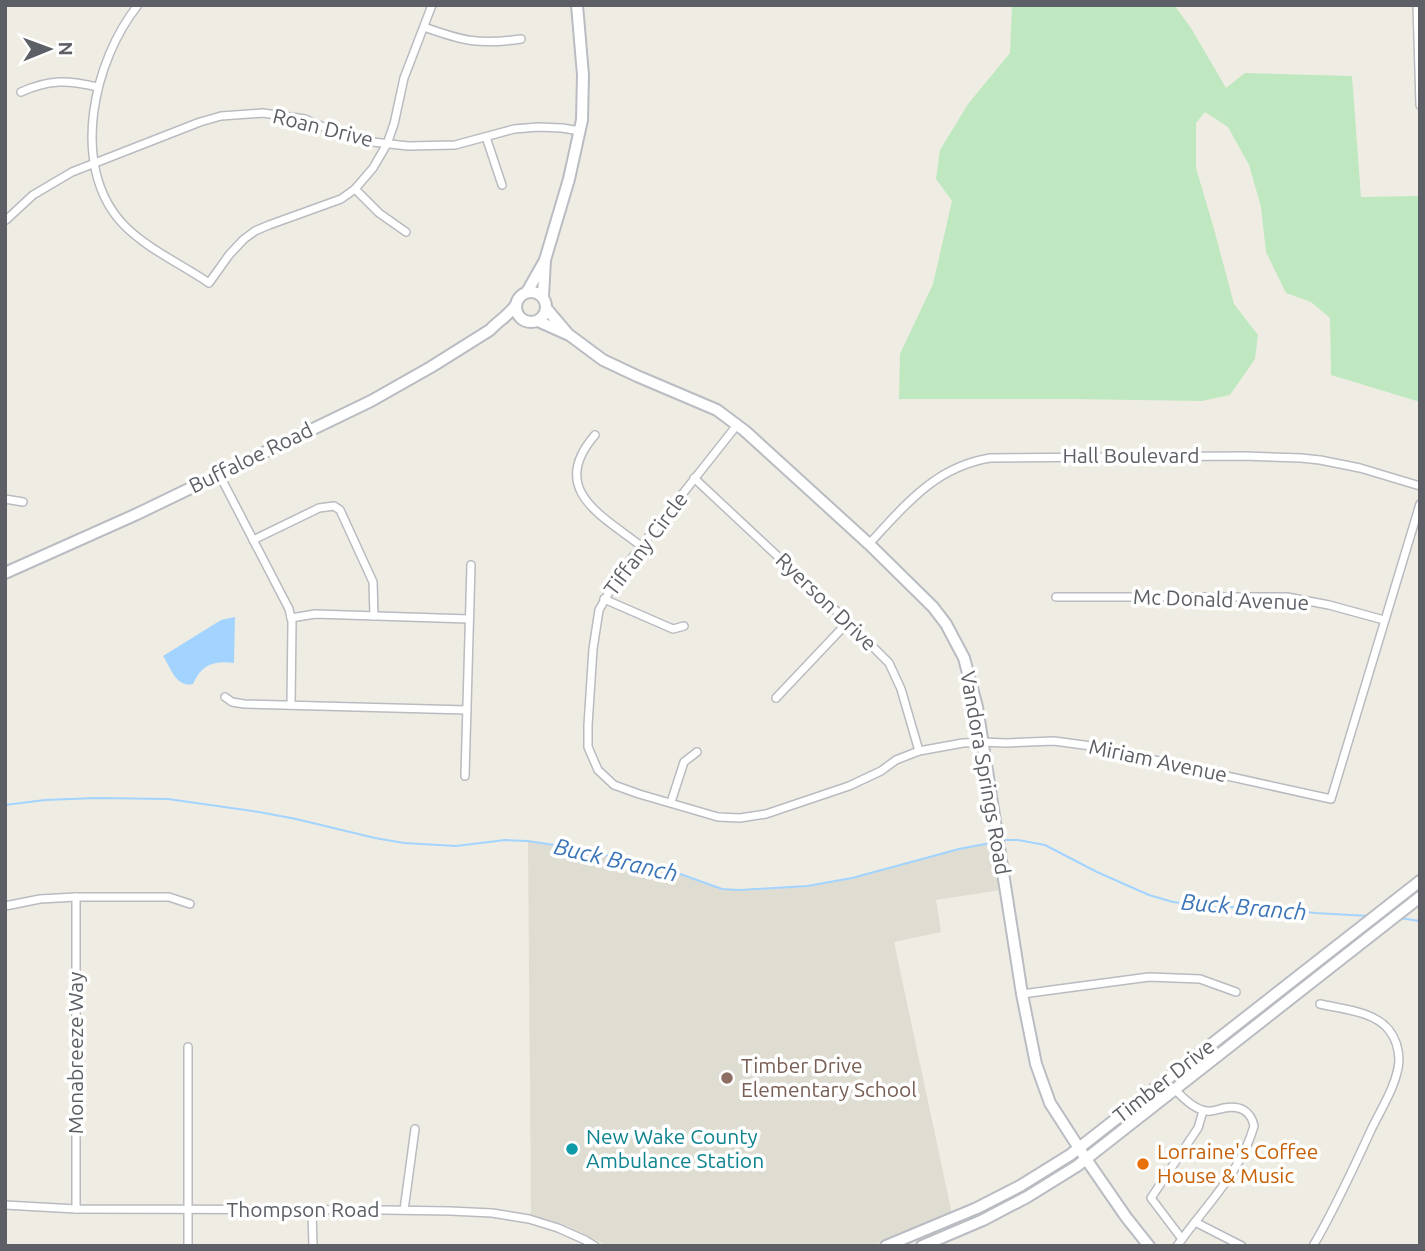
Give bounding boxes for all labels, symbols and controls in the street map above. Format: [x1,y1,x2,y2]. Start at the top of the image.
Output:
north arrow [14,14,84,84]
text: N [55,41,77,56]
street label: Roan Drive [271,103,376,151]
street label: Buffaloe Road [185,417,316,497]
street label: Hall Boulevard [1062,443,1200,467]
street label: Tiffany Circle [598,487,692,600]
street label: Ryerson Drive [771,547,882,655]
street label: Mc Donald Avenue [1133,584,1309,614]
street label: Vandora Springs Road [956,669,1016,877]
street label: Miriam Avenue [1087,734,1230,786]
water label: Buck Branch [552,833,680,886]
water label: Buck Branch [1180,889,1308,924]
street label: Monabreeze Way [63,972,87,1134]
street label: Timber Drive [1108,1033,1219,1127]
place label: Timber Drive Elementary School [741,1053,917,1101]
marker: Timber Drive Elementary School [719,1070,735,1086]
place label: New Wake County Ambulance Station [586,1124,764,1172]
place label: Lorraine's Coffee House & Music [1157,1139,1318,1187]
marker: New Wake County Ambulance Station [564,1141,580,1157]
marker: Lorraine's Coffee House & Music [1135,1156,1151,1172]
street label: Thompson Road [227,1197,379,1221]

